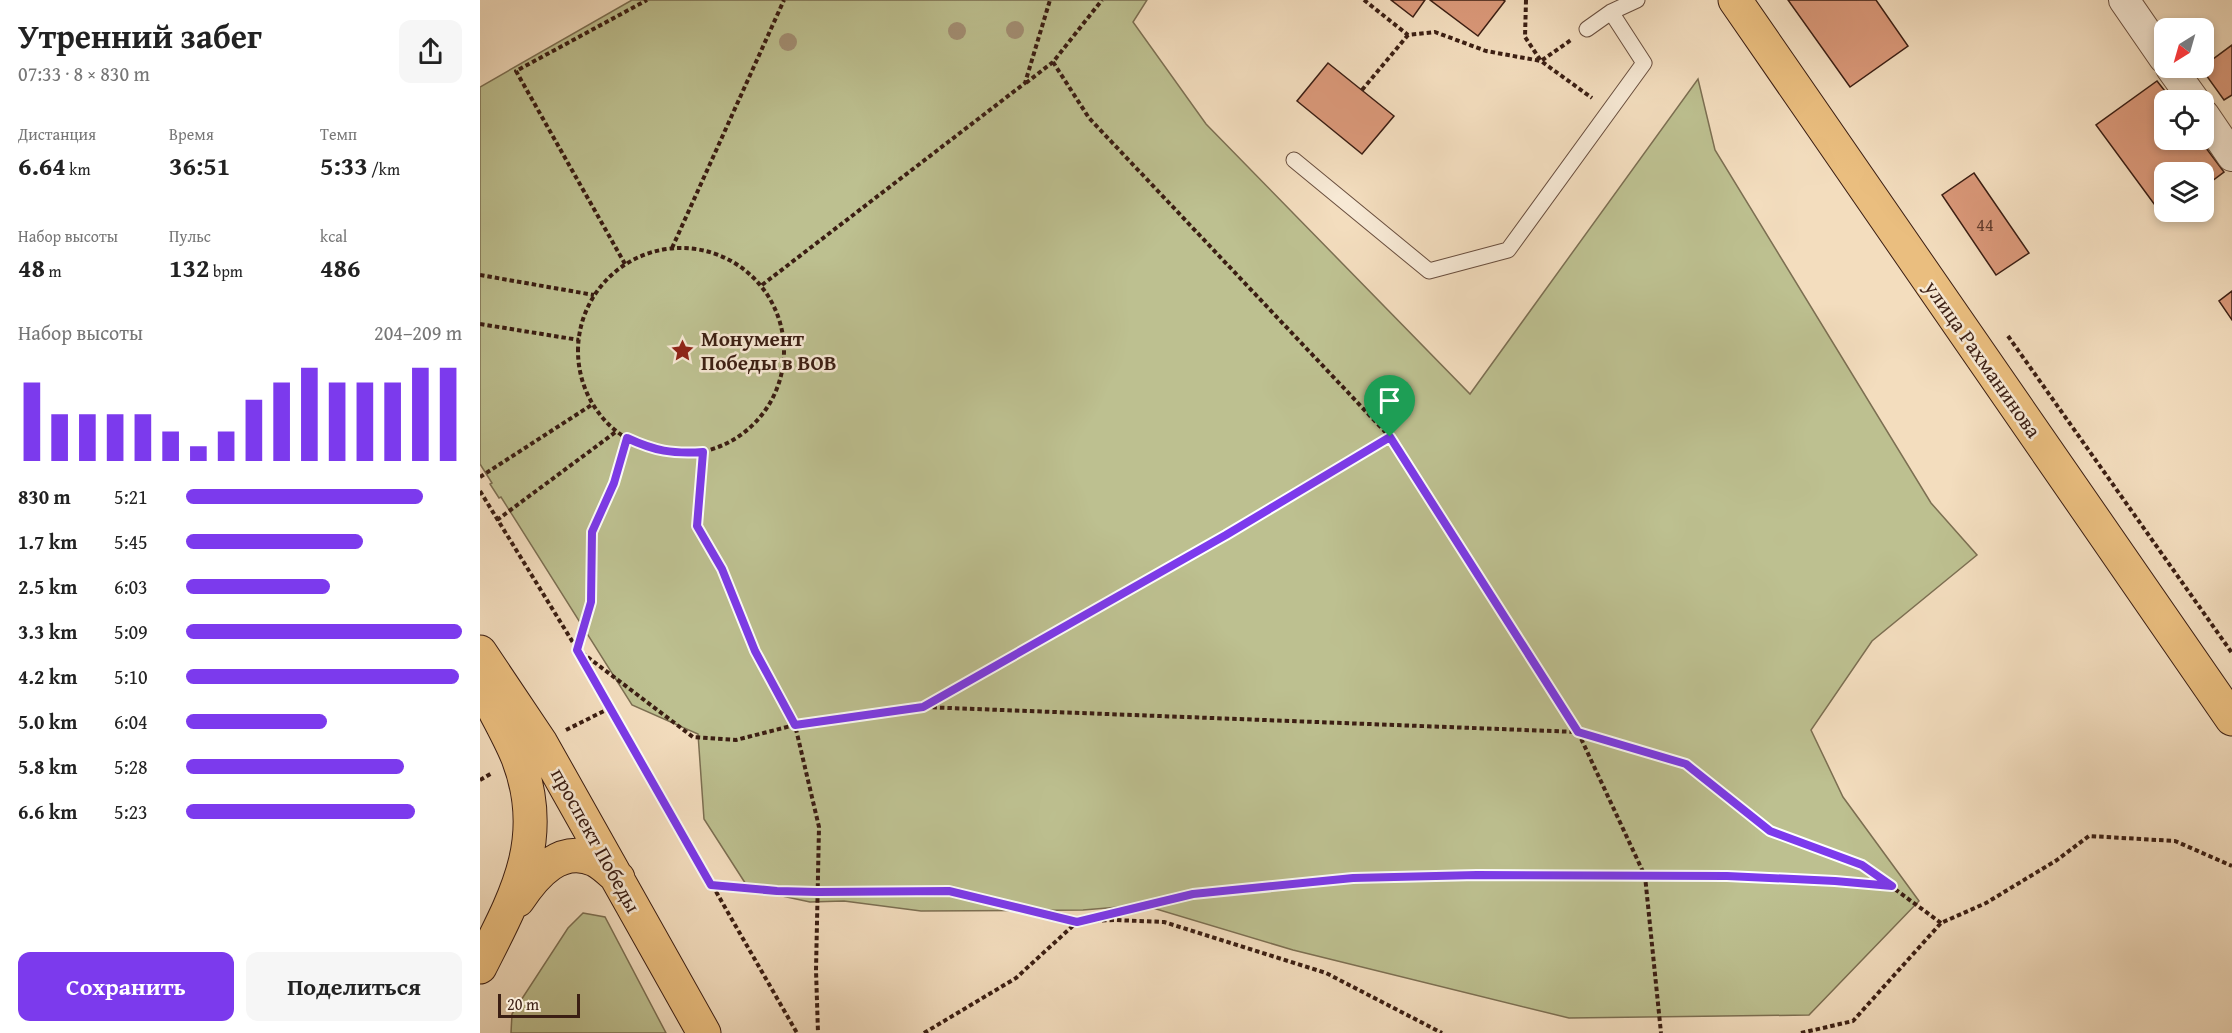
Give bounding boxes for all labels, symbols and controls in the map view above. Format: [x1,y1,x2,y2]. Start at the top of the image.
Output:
text: Утренний забег [18,12,262,60]
north arrow [2154,18,2214,78]
map controls [2154,18,2214,222]
button: share [399,20,462,83]
text: 07:33 · 8 × 830 m [18,59,150,88]
button: locate [2154,90,2214,150]
text: Дистанция [18,122,96,146]
text: Время [169,122,214,146]
text: Темп [320,122,357,146]
text: 6.64 [18,146,66,185]
text: 36:51 [169,146,230,185]
text: 5:33 [320,146,368,185]
text: km [66,157,90,181]
text: /km [368,157,400,181]
button: layers [2154,162,2214,222]
house number: 44 [1976,211,1994,238]
text: Набор высоты [18,224,118,248]
text: Пульс [169,224,211,248]
text: kcal [320,224,347,248]
text: 48 [18,248,45,287]
text: 132 [169,248,209,287]
text: 486 [320,248,360,287]
text: m [45,259,62,283]
text: bpm [209,259,243,283]
street label: улица Рахманинова [1916,273,2049,444]
text: Набор высоты [18,318,143,347]
text: 204–209 m [374,318,462,347]
place label: Монумент Победы в ВОВ [701,323,837,378]
place icon: Монумент Победы в ВОВ [670,337,696,363]
pin [1364,375,1415,437]
icon: arrive [1373,384,1406,417]
text: 830 m [18,482,71,511]
text: 5:21 [114,482,148,511]
text: 1.7 km [18,527,77,556]
text: 5:45 [114,527,148,556]
text: 2.5 km [18,572,77,601]
text: 6:03 [114,572,148,601]
text: 3.3 km [18,617,77,646]
text: 5:09 [114,617,148,646]
text: 4.2 km [18,662,77,691]
text: 5:10 [114,662,148,691]
text: 5.0 km [18,707,77,736]
text: 6:04 [114,707,148,736]
text: 5.8 km [18,752,77,781]
text: 5:28 [114,752,148,781]
street label: проспект Победы [543,762,649,918]
text: 6.6 km [18,797,77,826]
text: 5:23 [114,797,148,826]
button: Сохранить [18,952,234,1021]
button: Поделиться [246,952,462,1021]
scale bar [498,991,580,1018]
text: 20 m [507,992,539,1016]

